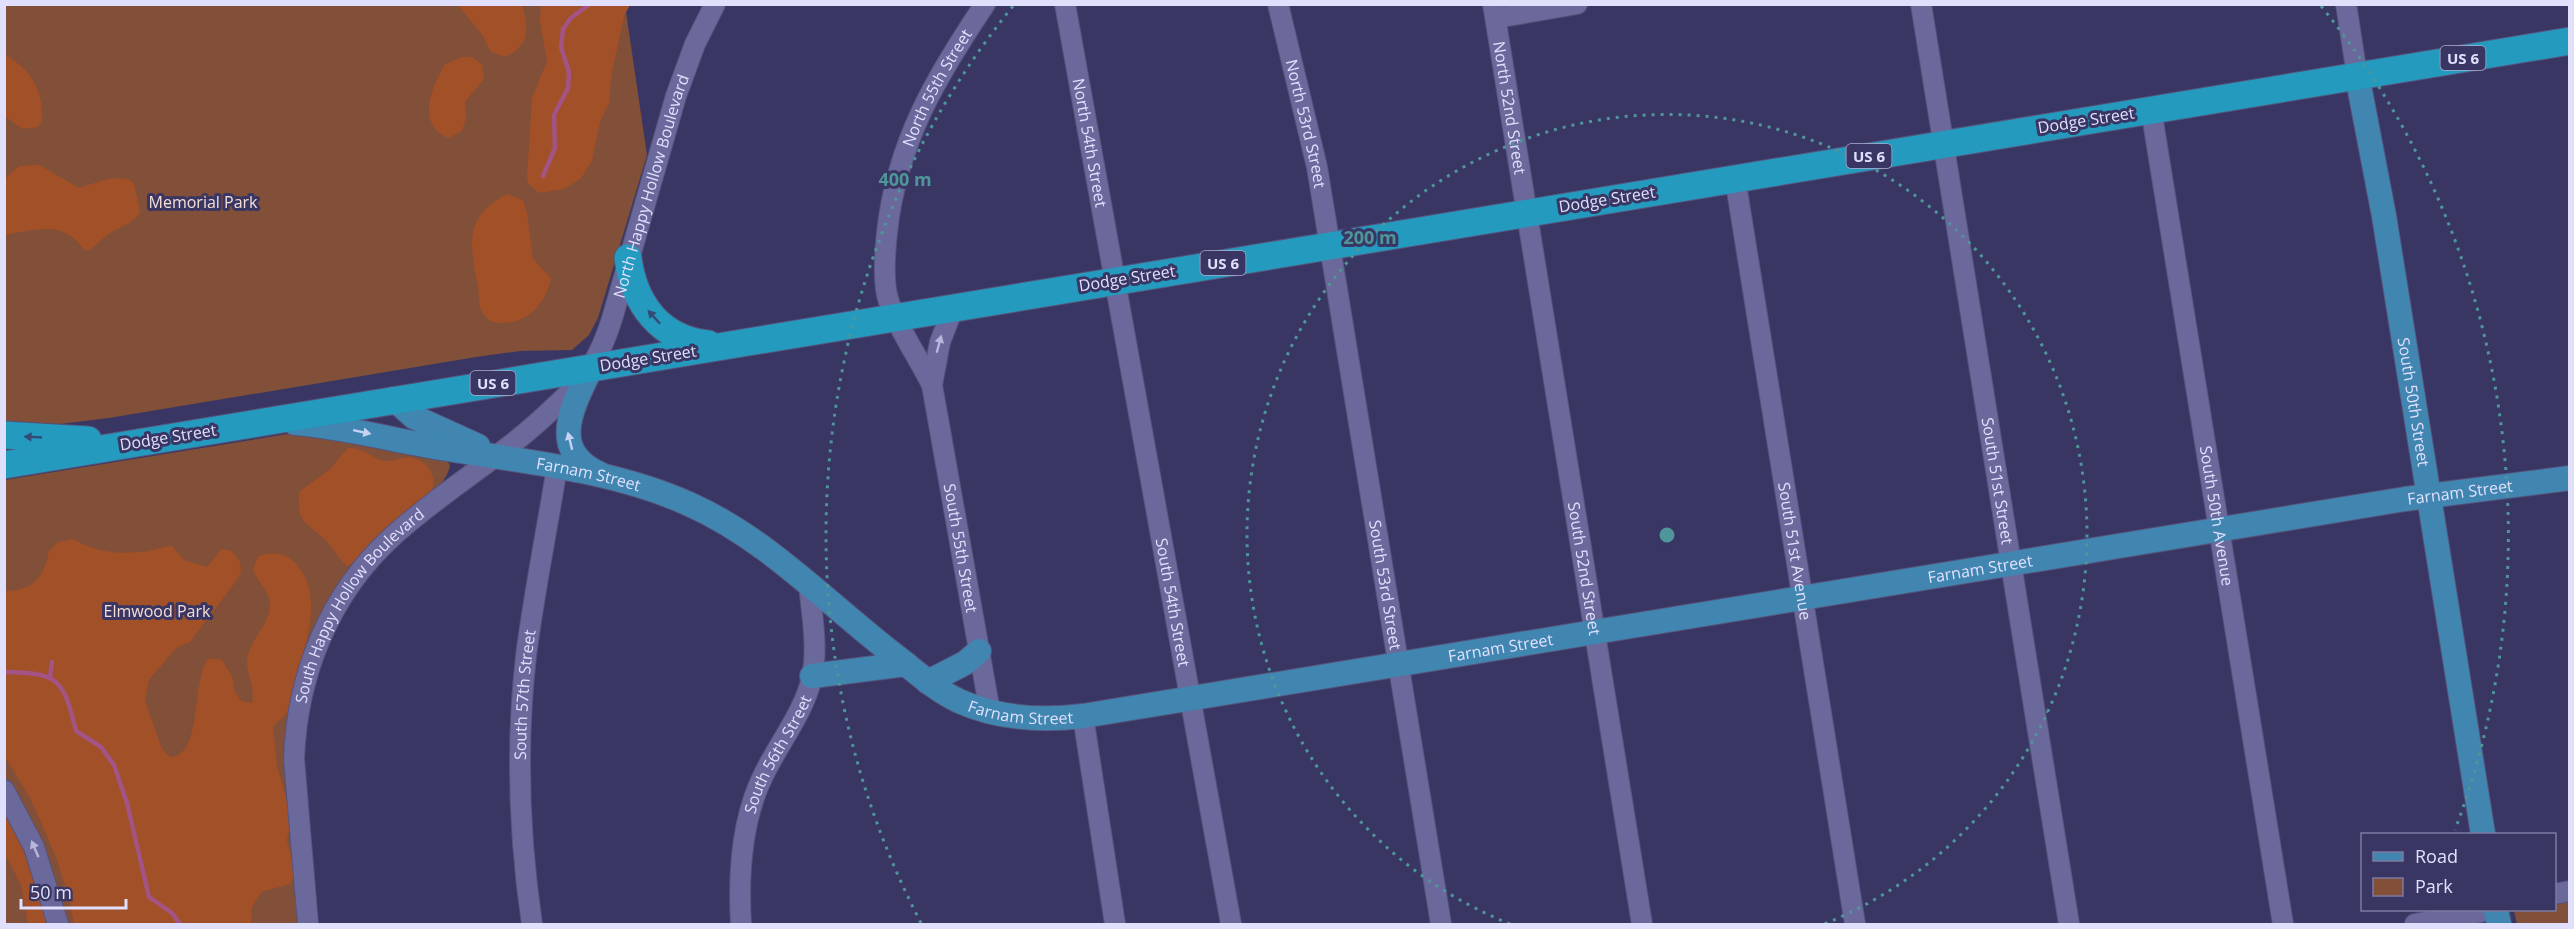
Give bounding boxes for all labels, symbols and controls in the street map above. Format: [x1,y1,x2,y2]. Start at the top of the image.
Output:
street label: North 55th Street [897,24,977,150]
street label: North 52nd Street [1488,39,1531,176]
road number: US 6 [2440,46,2486,70]
street label: North 53rd Street [1281,57,1331,190]
street label: North Happy Hollow Boulevard [608,71,694,301]
street label: North 54th Street [1068,77,1113,209]
street label: Dodge Street [2036,101,2136,138]
road number: US 6 [1846,144,1892,168]
text: 400 m [878,167,932,191]
street label: Dodge Street [1557,180,1657,217]
park label: Memorial Park [149,191,258,213]
text: 200 m [1343,225,1397,249]
road number: US 6 [1200,251,1246,275]
street label: Dodge Street [1077,259,1177,296]
one-way arrow [647,309,660,325]
one-way arrow [935,335,945,353]
street label: South 50th Street [2393,336,2435,469]
street label: Dodge Street [598,339,698,376]
road number: US 6 [470,371,516,395]
street label: South 51st Street [1977,416,2019,546]
street label: Dodge Street [118,418,218,455]
one-way arrow [353,427,372,437]
one-way arrow [24,432,43,441]
one-way arrow [565,432,575,450]
street label: South 50th Avenue [2195,444,2239,587]
street label: Farnam Street [535,452,644,496]
street label: Farnam Street [2406,474,2514,510]
street label: South 51st Avenue [1773,481,1817,622]
street label: South 55th Street [939,482,983,615]
street label: South 52nd Street [1563,500,1606,637]
street label: South Happy Hollow Boulevard [290,503,429,705]
street label: South 53rd Street [1364,518,1407,652]
centre of rings [1657,525,1677,545]
street label: South 54th Street [1151,536,1195,669]
street label: Farnam Street [1926,549,2034,588]
park label: Elmwood Park [104,600,211,622]
street label: South 57th Street [509,628,541,760]
street label: Farnam Street [1446,628,1555,667]
street label: South 56th Street [739,691,816,816]
street label: Farnam Street [965,695,1074,729]
legend [2361,833,2556,911]
one-way arrow [30,839,40,857]
text: Road [2415,844,2458,868]
scale bar [21,872,126,910]
text: Park [2415,874,2453,898]
text: 50 m [30,880,72,904]

